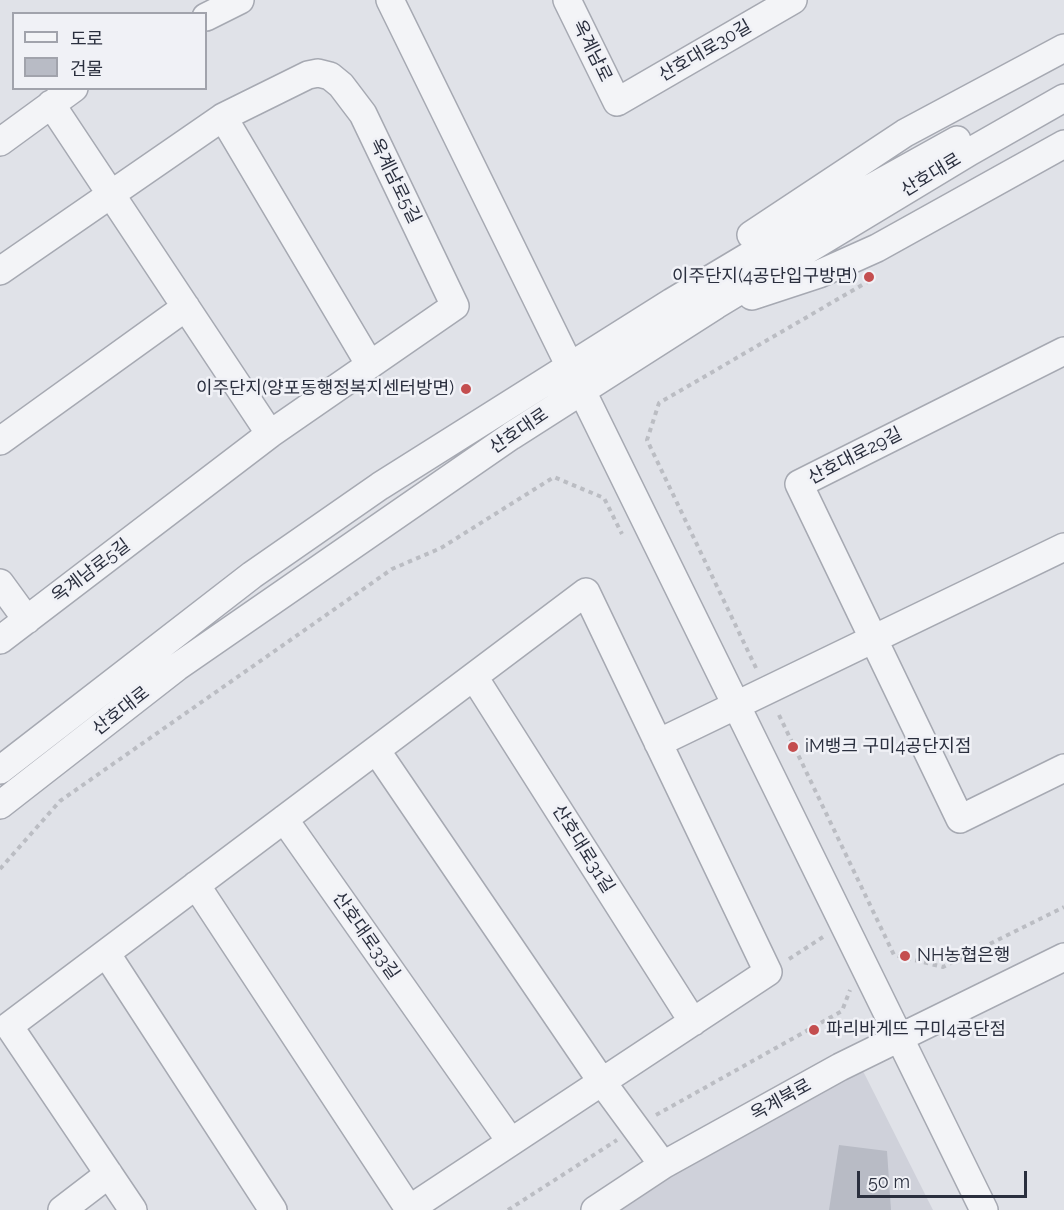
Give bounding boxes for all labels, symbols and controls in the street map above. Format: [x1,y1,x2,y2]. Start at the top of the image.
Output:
legend [12,12,207,90]
street label: 옥계남로 [568,16,616,86]
street label: 산호대로30길 [655,16,755,86]
text: 도로 [70,28,103,49]
text: 건물 [70,58,103,79]
street label: 옥계남로5길 [365,135,425,227]
street label: 산호대로 [897,149,965,201]
place label: 이주단지(4공단입구방면) [672,266,857,288]
marker: 이주단지(4공단입구방면) [862,270,876,284]
place label: 이주단지(양포동행정복지센터방면) [196,378,454,400]
marker: 이주단지(양포동행정복지센터방면) [459,382,473,396]
street label: 산호대로 [486,404,552,458]
street label: 산호대로29길 [804,423,906,489]
street label: 옥계남로5길 [48,535,134,607]
street label: 산호대로 [88,682,154,740]
place label: iM뱅크 구미4공단지점 [805,736,972,758]
marker: iM뱅크 구미4공단지점 [786,740,800,754]
street label: 산호대로31길 [547,801,619,897]
street label: 산호대로33길 [328,888,404,984]
place label: NH농협은행 [917,945,1010,967]
marker: NH농협은행 [898,949,912,963]
place label: 파리바게뜨 구미4공단점 [826,1019,1006,1041]
marker: 파리바게뜨 구미4공단점 [807,1023,821,1037]
street label: 옥계북로 [747,1074,815,1126]
scale bar [860,1159,1030,1197]
text: 50 m [868,1171,910,1192]

